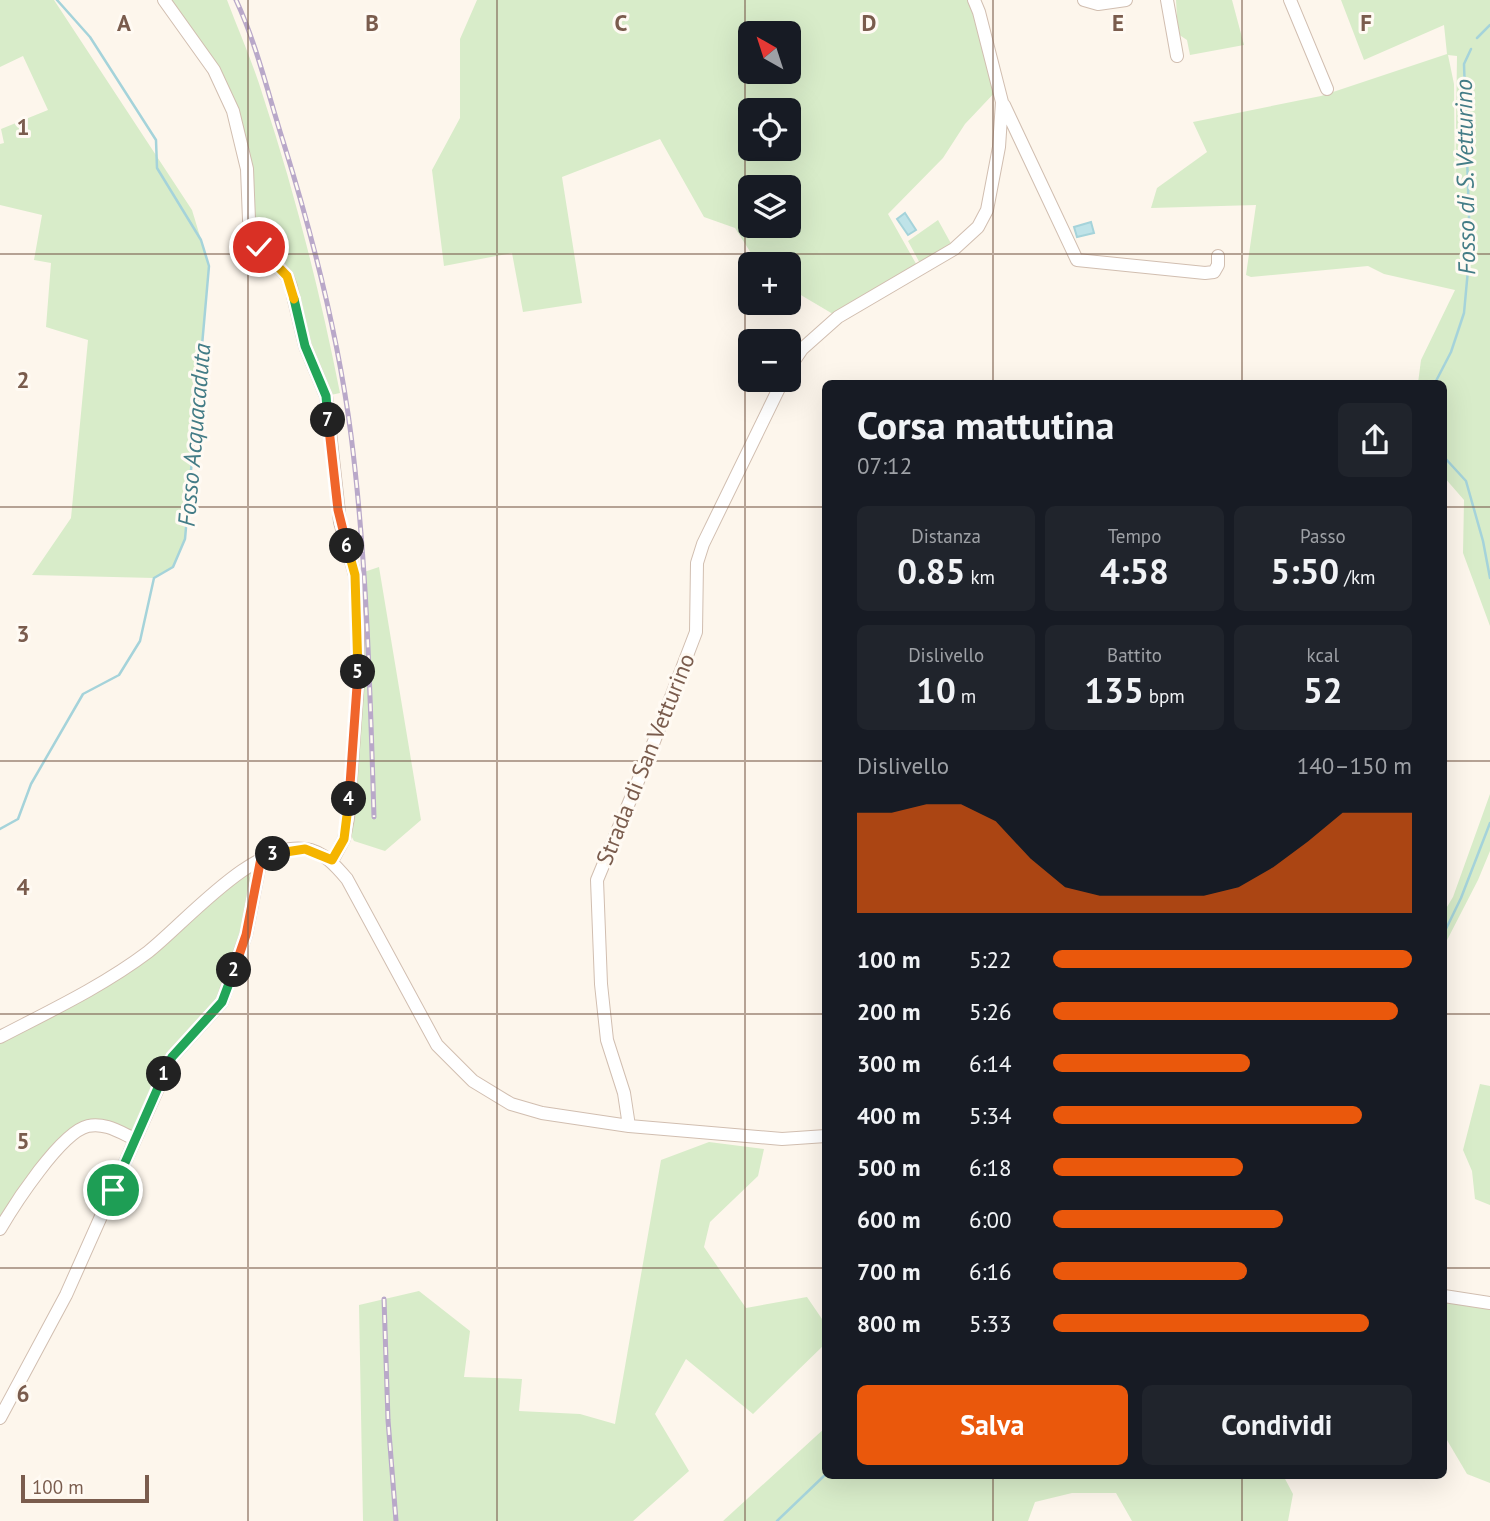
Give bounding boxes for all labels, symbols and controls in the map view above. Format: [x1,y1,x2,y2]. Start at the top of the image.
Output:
text: A [117,8,131,37]
text: B [365,8,379,37]
text: C [615,8,628,37]
text: D [862,8,876,37]
text: E [1112,8,1124,37]
text: F [1360,8,1372,37]
north arrow [738,21,802,84]
map controls [738,21,801,392]
water label: Fosso di S. Vetturino [1448,79,1482,275]
button: locate [738,98,801,161]
text: 1 [16,112,30,141]
button: layers [738,175,801,238]
pin [229,217,289,277]
icon: check [240,228,278,266]
button: + [738,252,801,315]
button: − [738,329,801,392]
water label: Fosso Acquacaduta [171,342,217,528]
text: 2 [16,365,30,394]
text: Corsa mattutina [857,400,1114,449]
pin: 7 [310,402,346,438]
button: share [1338,403,1412,477]
text: 7 [322,407,333,431]
text: 07:12 [857,451,912,480]
text: Distanza [911,524,981,548]
text: Tempo [1108,524,1161,548]
text: Passo [1300,524,1346,548]
pin: 6 [330,528,364,564]
text: 6 [341,533,352,557]
text: 0.85 [897,548,965,594]
text: 4:58 [1100,548,1169,594]
text: 5:50 [1270,548,1339,594]
text: km [965,565,995,589]
text: /km [1339,565,1375,589]
text: 3 [16,619,30,648]
text: Dislivello [908,643,984,667]
text: Battito [1107,643,1162,667]
text: kcal [1307,643,1339,667]
street label: Strada di San Vetturino [589,649,701,869]
pin: 5 [340,654,376,690]
text: 5 [352,659,363,683]
text: 10 [916,667,956,713]
text: 135 [1084,667,1144,713]
text: 52 [1303,667,1343,713]
text: m [956,684,976,708]
text: bpm [1144,684,1185,708]
text: Dislivello [857,751,949,780]
text: 140–150 m [1297,751,1412,780]
pin: 4 [332,782,366,816]
text: 4 [343,786,354,810]
pin: 3 [256,836,290,872]
text: 3 [267,841,278,865]
text: 4 [16,872,30,901]
text: 100 m [857,945,920,974]
text: 5:22 [969,945,1012,974]
pin: 2 [216,953,252,988]
text: 2 [228,957,239,981]
text: 200 m [857,997,920,1026]
text: 5:26 [969,997,1012,1026]
text: 300 m [857,1049,920,1078]
text: 6:14 [969,1049,1012,1078]
pin: 1 [146,1056,182,1092]
text: 1 [158,1061,169,1085]
text: 400 m [857,1101,920,1130]
text: 5:34 [969,1101,1012,1130]
text: 5 [16,1126,30,1155]
text: 500 m [857,1153,920,1182]
text: 6:18 [969,1153,1012,1182]
pin [83,1160,143,1220]
icon: arrive [94,1171,132,1209]
text: 600 m [857,1205,920,1234]
text: 6:00 [969,1205,1012,1234]
text: 700 m [857,1257,920,1286]
text: 6:16 [969,1257,1012,1286]
text: 800 m [857,1309,920,1338]
text: 5:33 [969,1309,1012,1338]
text: 6 [16,1379,30,1408]
button: Salva [857,1385,1128,1465]
button: Condividi [1142,1385,1412,1465]
scale bar [21,1472,149,1504]
text: 100 m [32,1475,84,1499]

